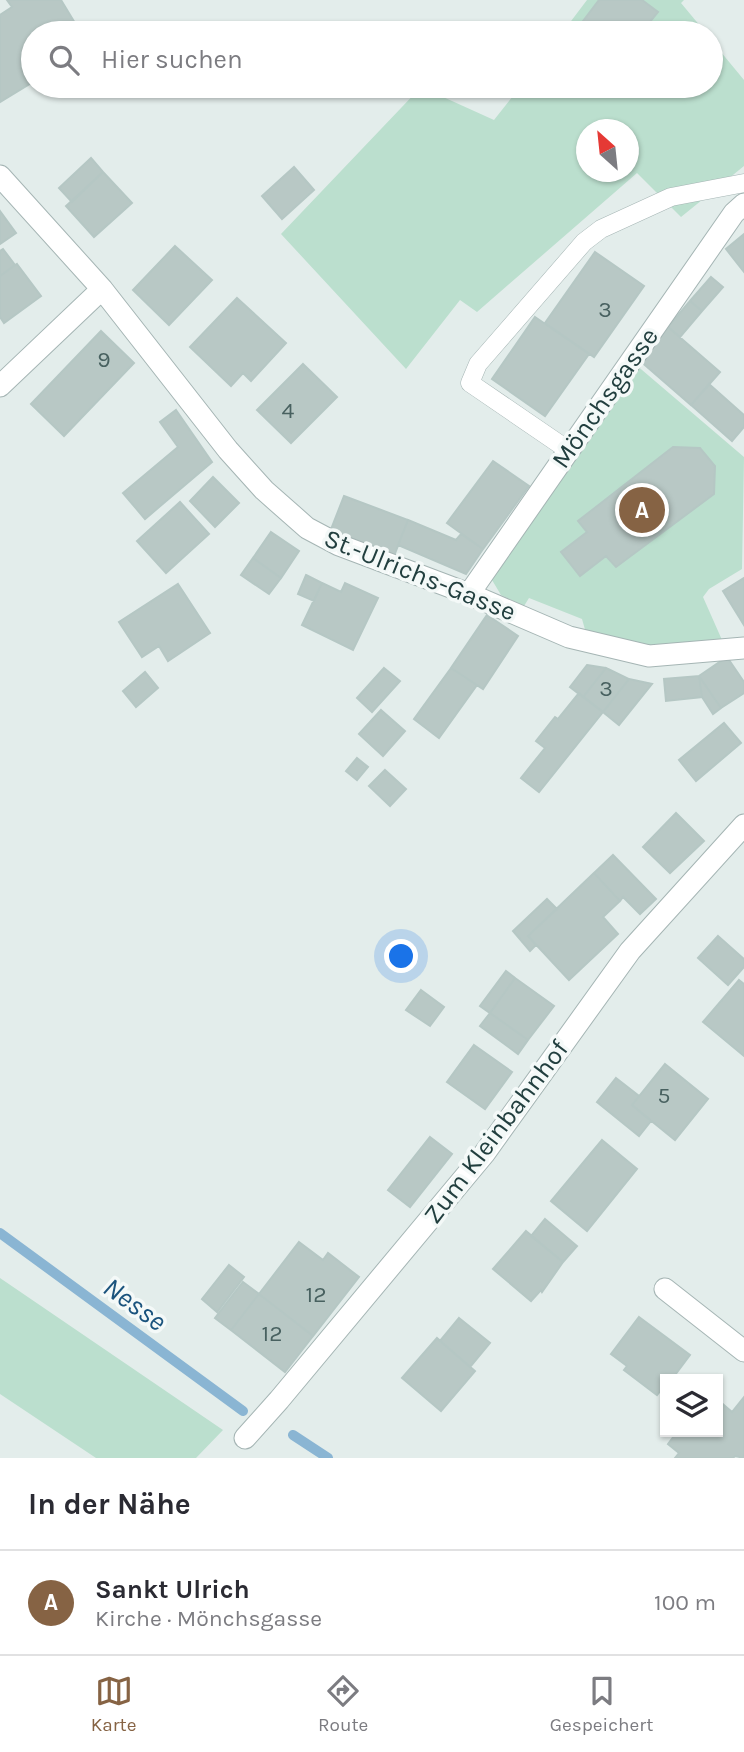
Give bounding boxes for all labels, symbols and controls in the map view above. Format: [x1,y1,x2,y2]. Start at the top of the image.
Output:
search box [21,21,723,98]
icon: search [45,41,83,79]
text: Hier suchen [101,44,243,75]
north arrow [576,119,639,182]
house number: 3 [598,296,612,323]
street label: Mönchsgasse [545,322,665,474]
house number: 9 [97,346,111,373]
house number: 4 [282,397,295,424]
pin: A [619,484,665,536]
street label: St.-Ulrichs-Gasse [320,522,520,628]
house number: 3 [599,675,613,702]
your location [384,939,418,973]
street label: Zum Kleinbahnhof [417,1033,576,1230]
house number: 5 [658,1082,670,1109]
water label: Nesse [97,1270,173,1338]
house number: 12 [306,1281,326,1308]
house number: 12 [262,1320,282,1347]
map controls [660,1374,723,1437]
button: layers [660,1374,723,1437]
text: In der Nähe [28,1486,191,1522]
text: Sankt Ulrich [95,1574,250,1605]
text: A [44,1589,58,1616]
text: 100 m [654,1589,716,1616]
text: Kirche · Mönchsgasse [95,1605,322,1632]
tab: Karte [91,1672,136,1736]
tab: Route [318,1672,368,1736]
tab: Gespeichert [550,1672,653,1736]

